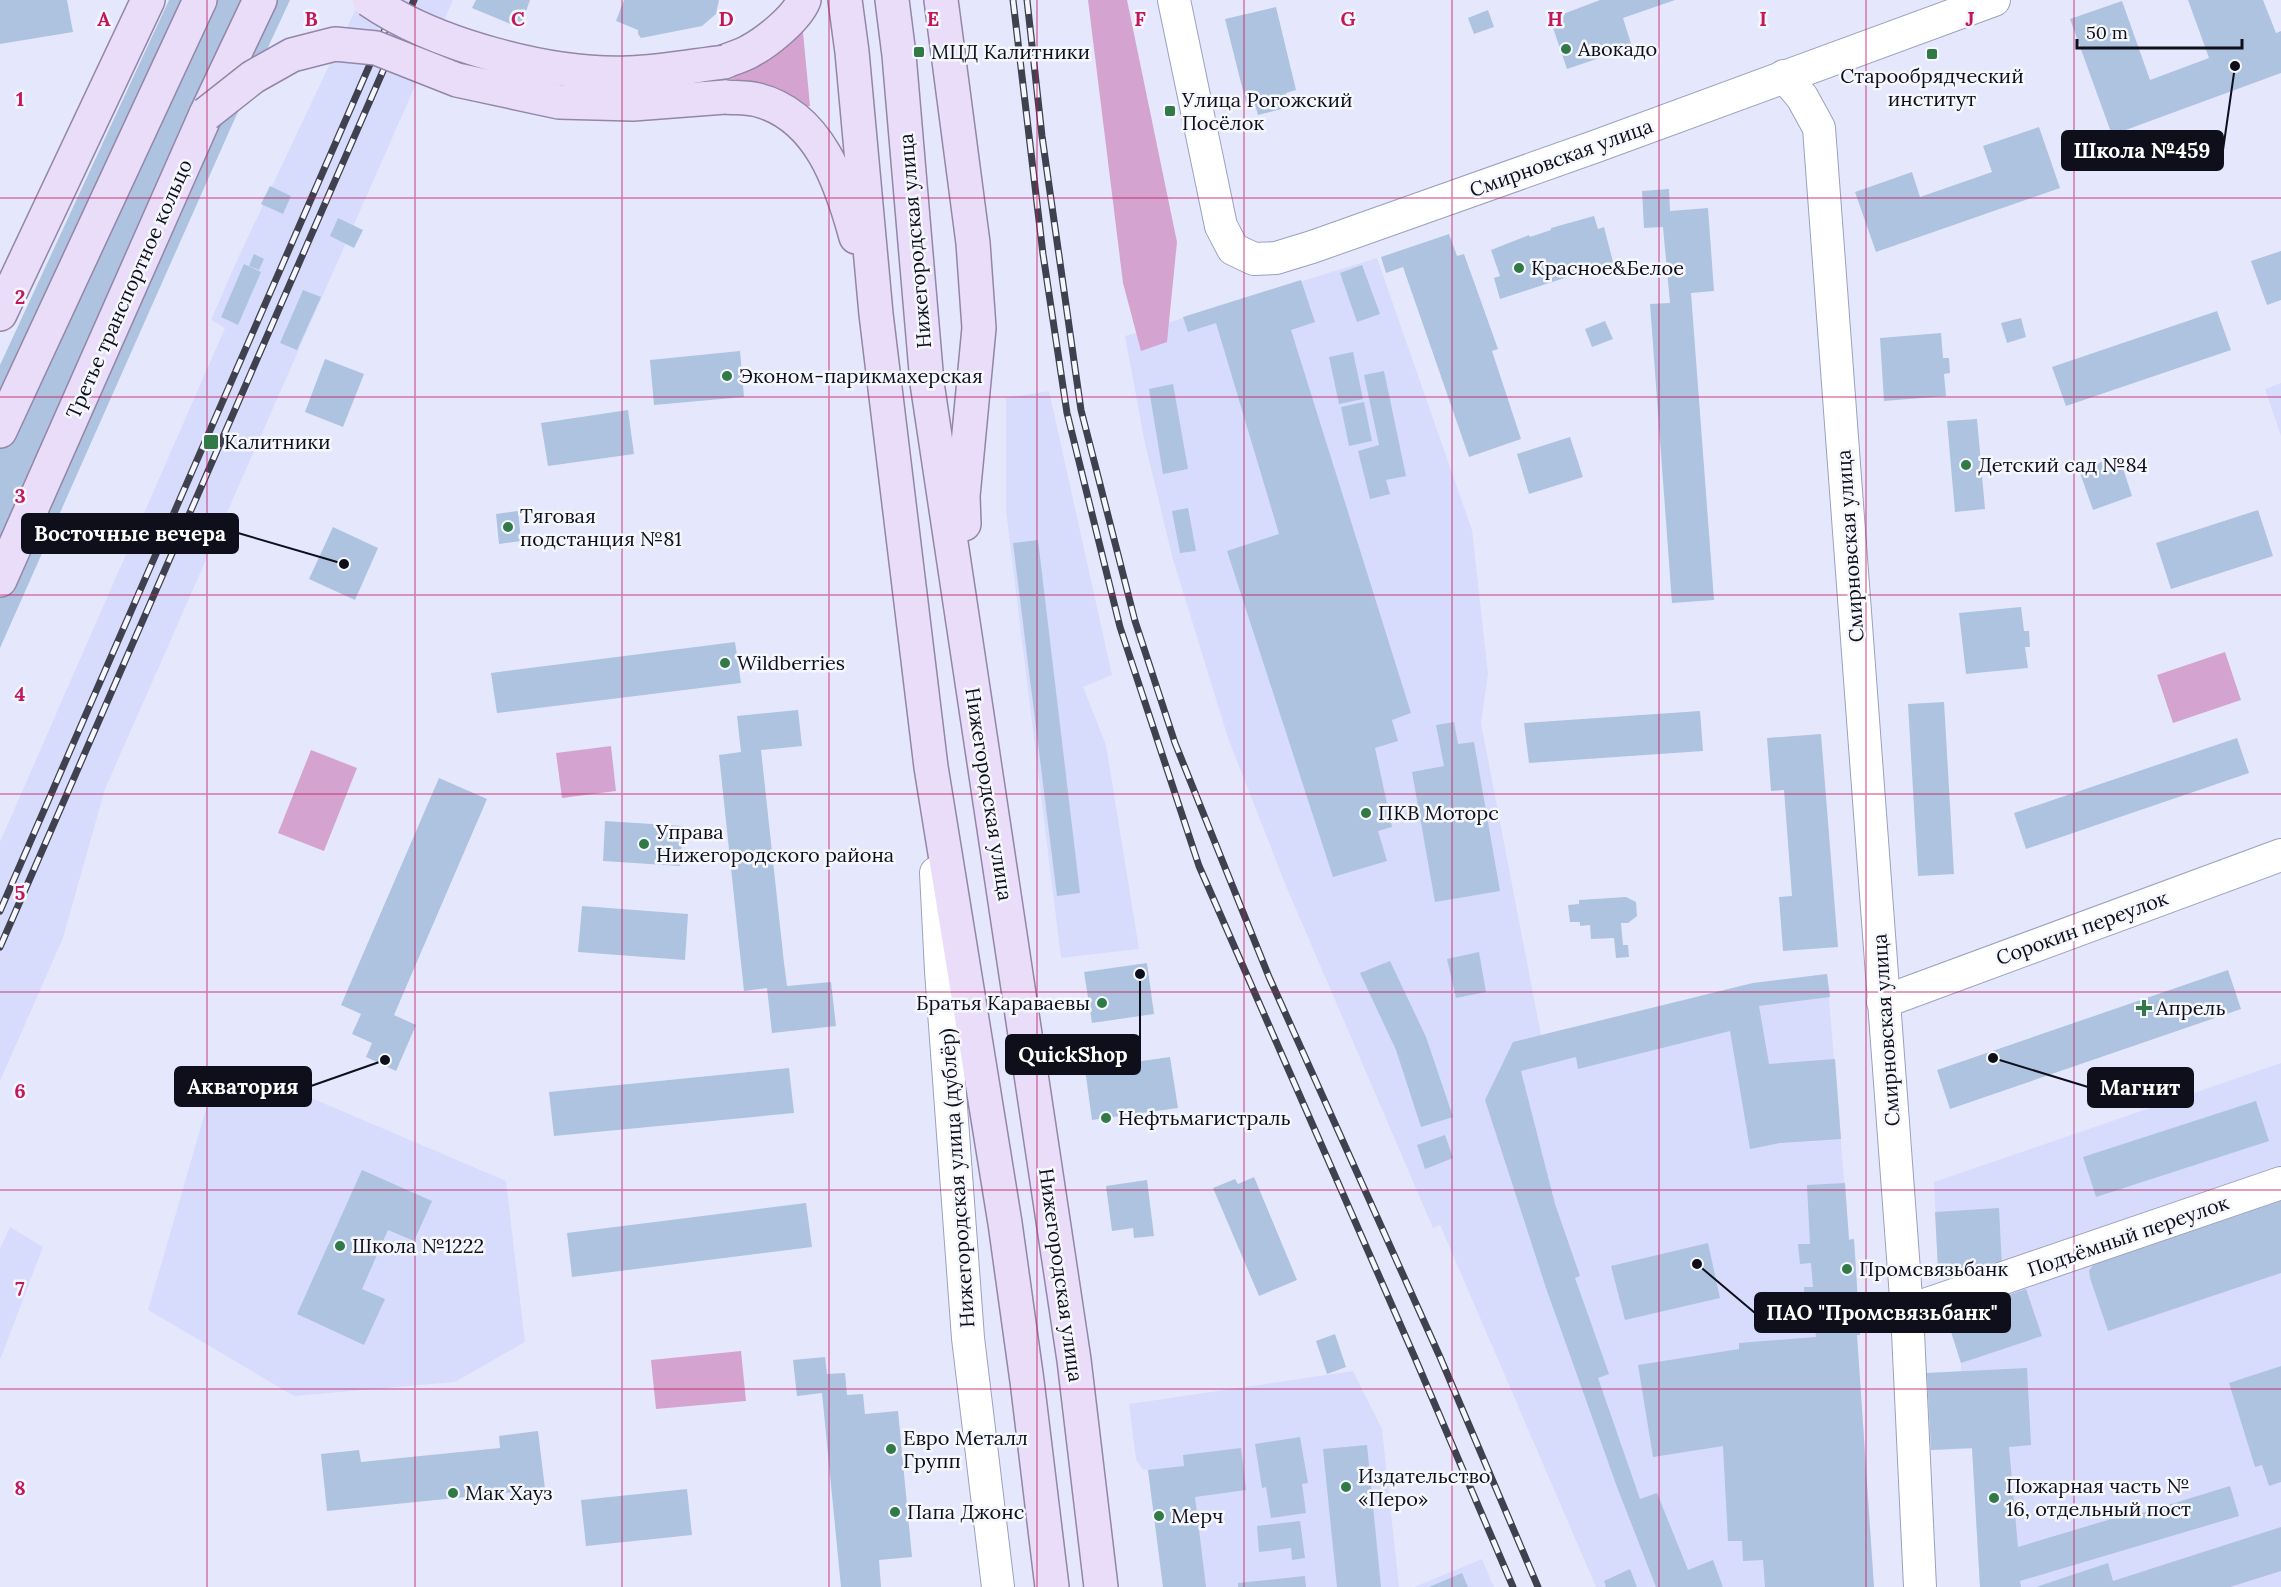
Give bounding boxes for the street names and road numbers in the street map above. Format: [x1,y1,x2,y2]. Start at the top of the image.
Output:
street label: Смирновская улица [1466,113,1656,202]
street label: Нижегородская улица [893,133,936,350]
street label: Третье транспортное кольцо [60,155,197,422]
street label: Смирновская улица [1830,449,1869,643]
street label: Нижегородская улица [960,685,1019,902]
street label: Сорокин переулок [1993,885,2171,970]
street label: Смирновская улица [1866,933,1905,1127]
street label: Нижегородская улица (дублёр) [934,1027,980,1329]
street label: Нижегородская улица [1034,1166,1089,1383]
street label: Подъёмный переулок [2024,1189,2232,1282]

